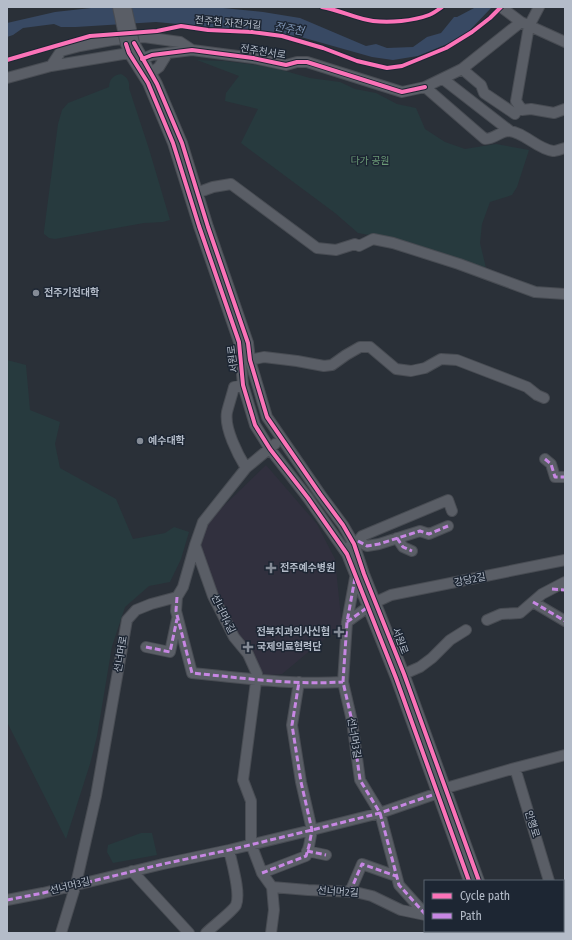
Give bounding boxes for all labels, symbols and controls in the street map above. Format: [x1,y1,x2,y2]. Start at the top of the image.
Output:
street label: 전주천 자전거길 [194,14,262,32]
water label: 전주천 [273,20,307,38]
street label: 전주천서로 [239,42,287,62]
park label: 다가 공원 [350,155,390,167]
place label: 전주기전대학 [44,286,99,299]
marker: 전주기전대학 [31,288,41,298]
street label: 서원로 [225,345,241,373]
place label: 예수대학 [148,434,185,447]
marker: 예수대학 [135,436,145,446]
marker: 전주예수병원 [265,562,277,574]
place label: 전주예수병원 [280,562,335,574]
street label: 강당2길 [453,571,487,589]
street label: 선너머4길 [208,593,238,635]
place label: 전북치과의사신협 [256,626,330,638]
marker: 전북치과의사신협 [333,626,345,638]
street label: 서원로 [389,626,411,656]
street label: 선너머로 [112,635,130,673]
marker: 국제의료협력단 [242,641,254,653]
place label: 국제의료협력단 [257,641,321,653]
street label: 선너머3길 [345,717,363,759]
street label: 안행로 [522,809,542,839]
street label: 선너머3길 [49,875,91,897]
legend [424,880,564,932]
street label: 선너머2길 [317,885,359,899]
text: Cycle path [460,889,510,903]
text: Path [460,909,482,923]

